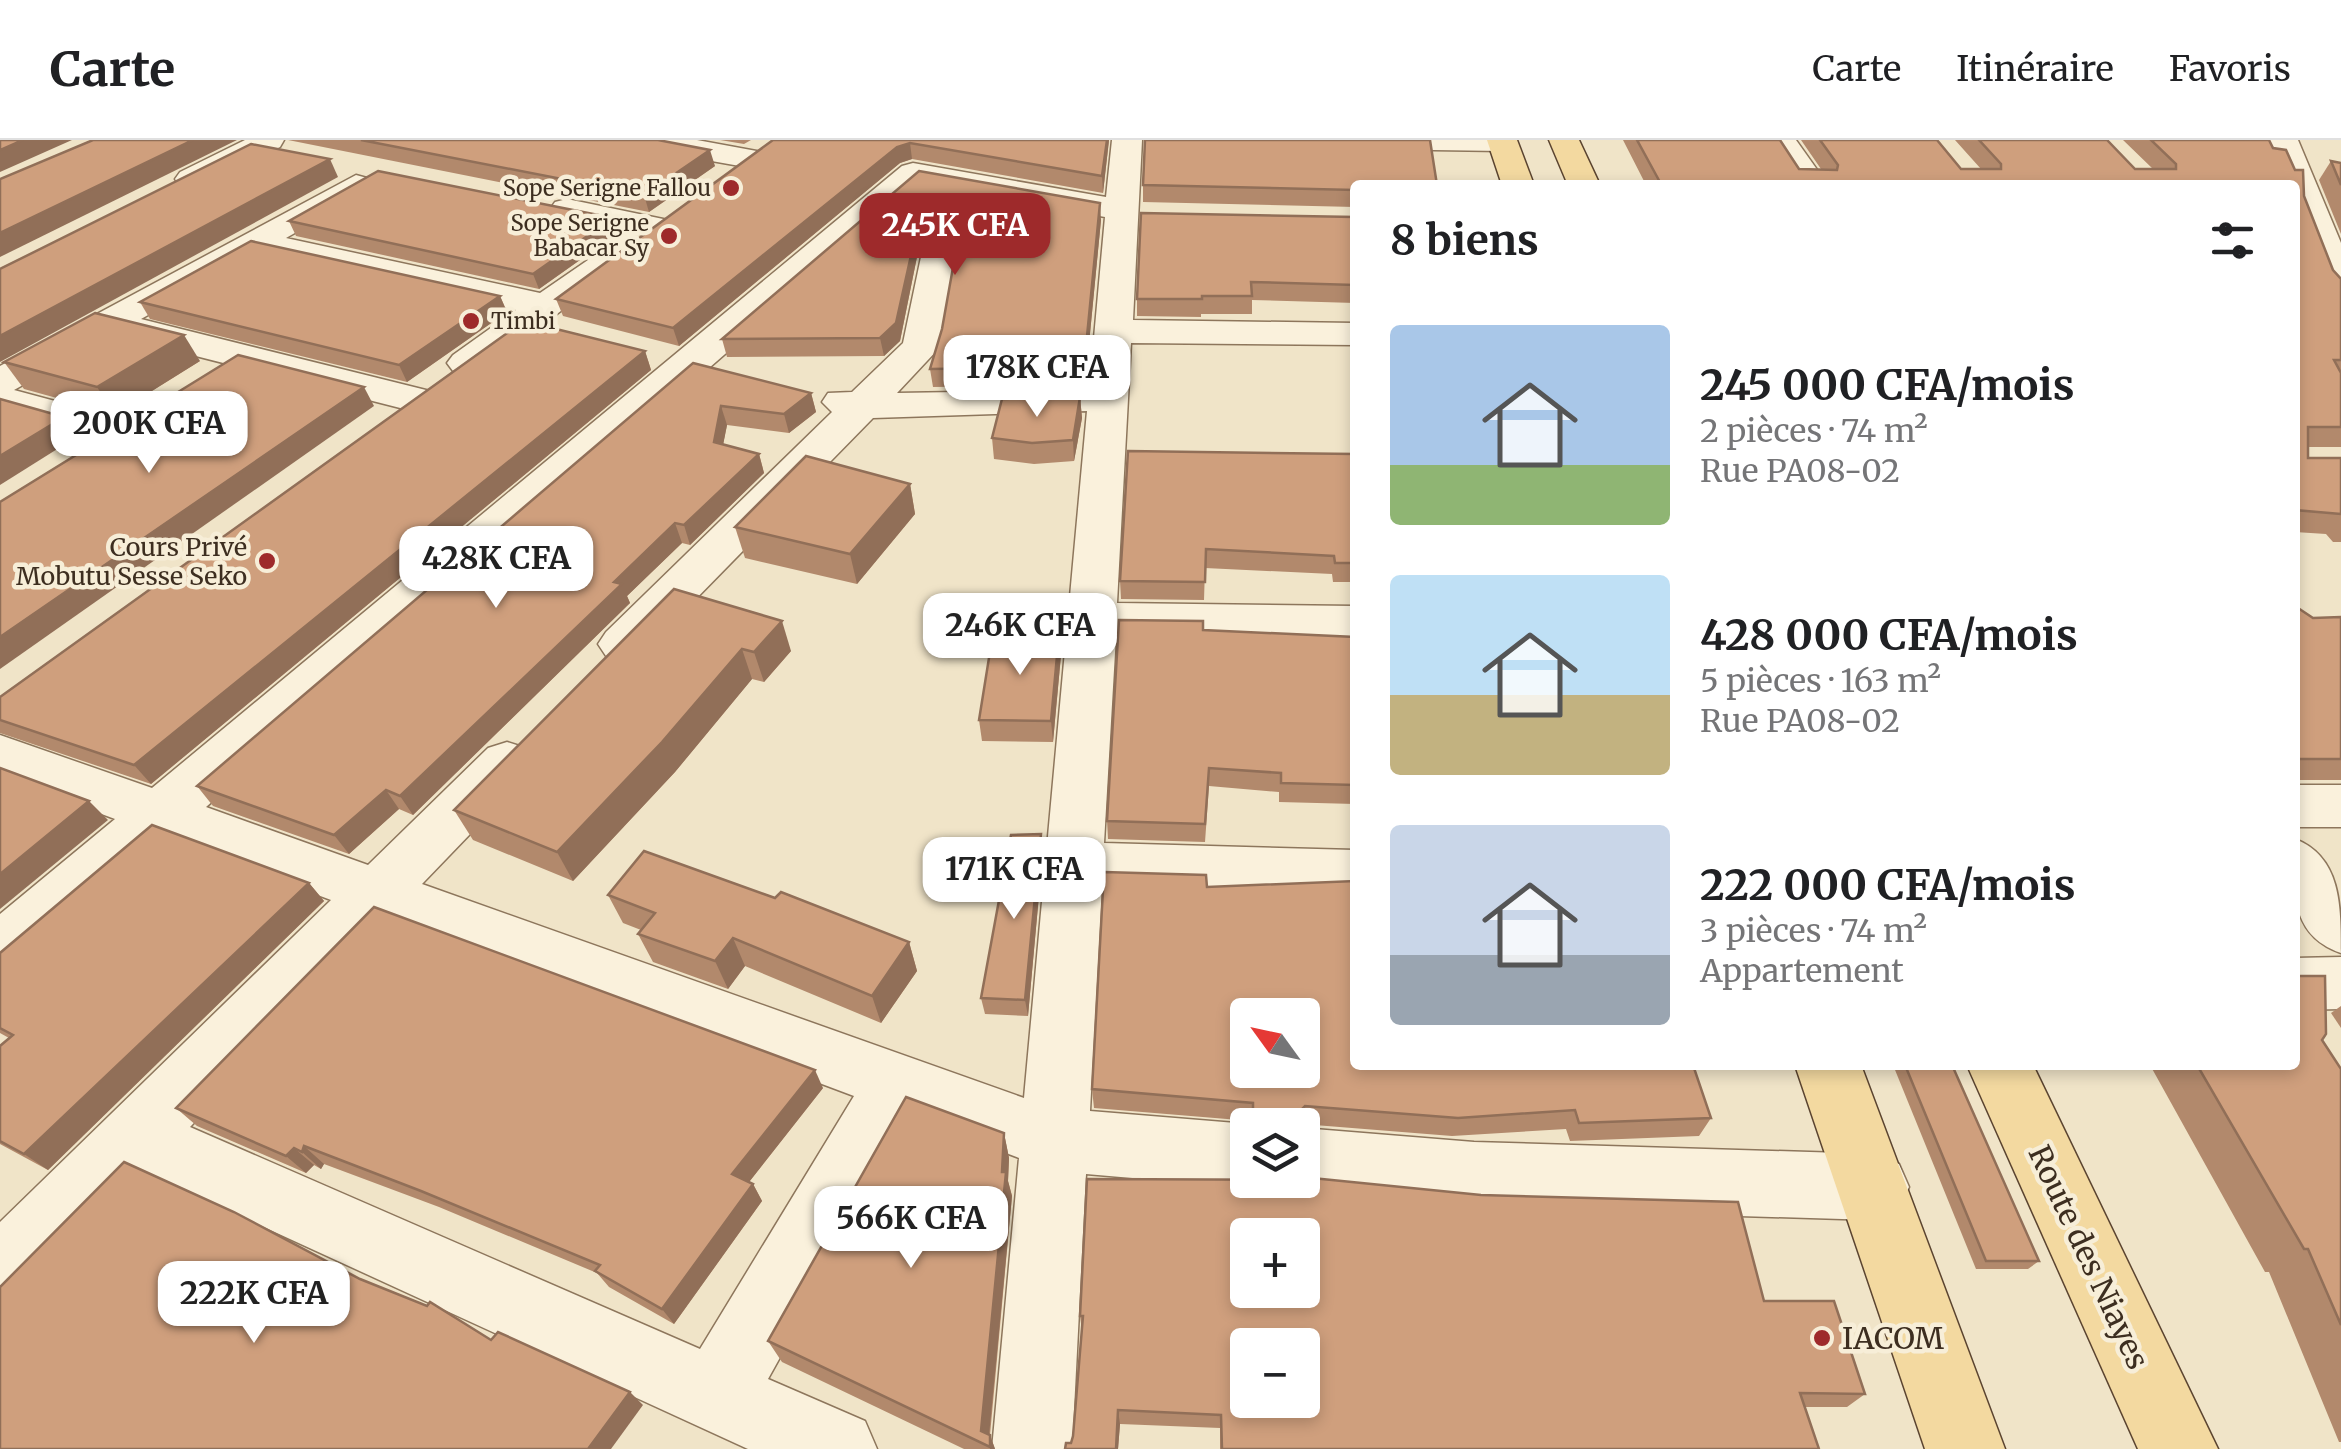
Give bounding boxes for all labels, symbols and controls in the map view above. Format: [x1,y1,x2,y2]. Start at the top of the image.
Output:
text: Carte [50,39,175,99]
text: Carte [1812,47,1901,91]
text: Itinéraire [1956,47,2114,91]
text: Favoris [2169,47,2291,91]
place label: Sope Serigne Fallou [503,174,711,202]
marker: Sope Serigne Fallou [720,177,742,199]
pin: 245K CFA [852,193,1058,278]
text: 245K CFA [881,205,1029,245]
place label: Sope Serigne Babacar Sy [511,209,649,262]
icon: filters [2205,213,2260,268]
text: 8 biens [1390,214,1539,266]
marker: Sope Serigne Babacar Sy [658,225,680,247]
place label: Timbi [491,307,555,335]
marker: Timbi [460,310,482,332]
pin: 178K CFA [934,335,1140,420]
text: 178K CFA [966,347,1108,387]
text: 245 000 CFA/mois [1700,359,2074,411]
icon: home [1470,365,1590,485]
pin: 200K CFA [46,391,252,476]
text: 200K CFA [73,403,225,443]
text: 2 pièces · 74 m² [1700,411,1928,451]
text: Rue PA08-02 [1700,451,1900,491]
pin: 428K CFA [393,526,599,611]
place label: Cours Privé Mobutu Sesse Seko [16,531,247,592]
text: 428K CFA [421,538,571,578]
marker: Cours Privé Mobutu Sesse Seko [256,550,278,572]
pin: 246K CFA [917,593,1123,678]
text: 246K CFA [945,605,1095,645]
text: 428 000 CFA/mois [1700,609,2078,661]
icon: home [1470,615,1590,735]
text: 5 pièces · 163 m² [1700,661,1941,701]
text: Rue PA08-02 [1700,701,1900,741]
pin: 171K CFA [911,837,1117,922]
text: 171K CFA [945,849,1083,889]
text: 222 000 CFA/mois [1700,859,2075,911]
icon: home [1470,865,1590,985]
text: 3 pièces · 74 m² [1700,911,1927,951]
text: Appartement [1700,951,1904,991]
north arrow [1230,998,1320,1088]
map controls [1230,998,1320,1418]
button: layers [1230,1108,1320,1198]
street label: Route des Niayes [2021,1139,2157,1375]
pin: 566K CFA [808,1186,1014,1271]
text: 566K CFA [836,1198,986,1238]
button: + [1230,1218,1320,1308]
pin: 222K CFA [151,1261,357,1346]
text: 222K CFA [180,1273,328,1313]
place label: IACOM [1842,1319,1944,1357]
marker: IACOM [1811,1327,1833,1349]
button: − [1230,1328,1320,1418]

